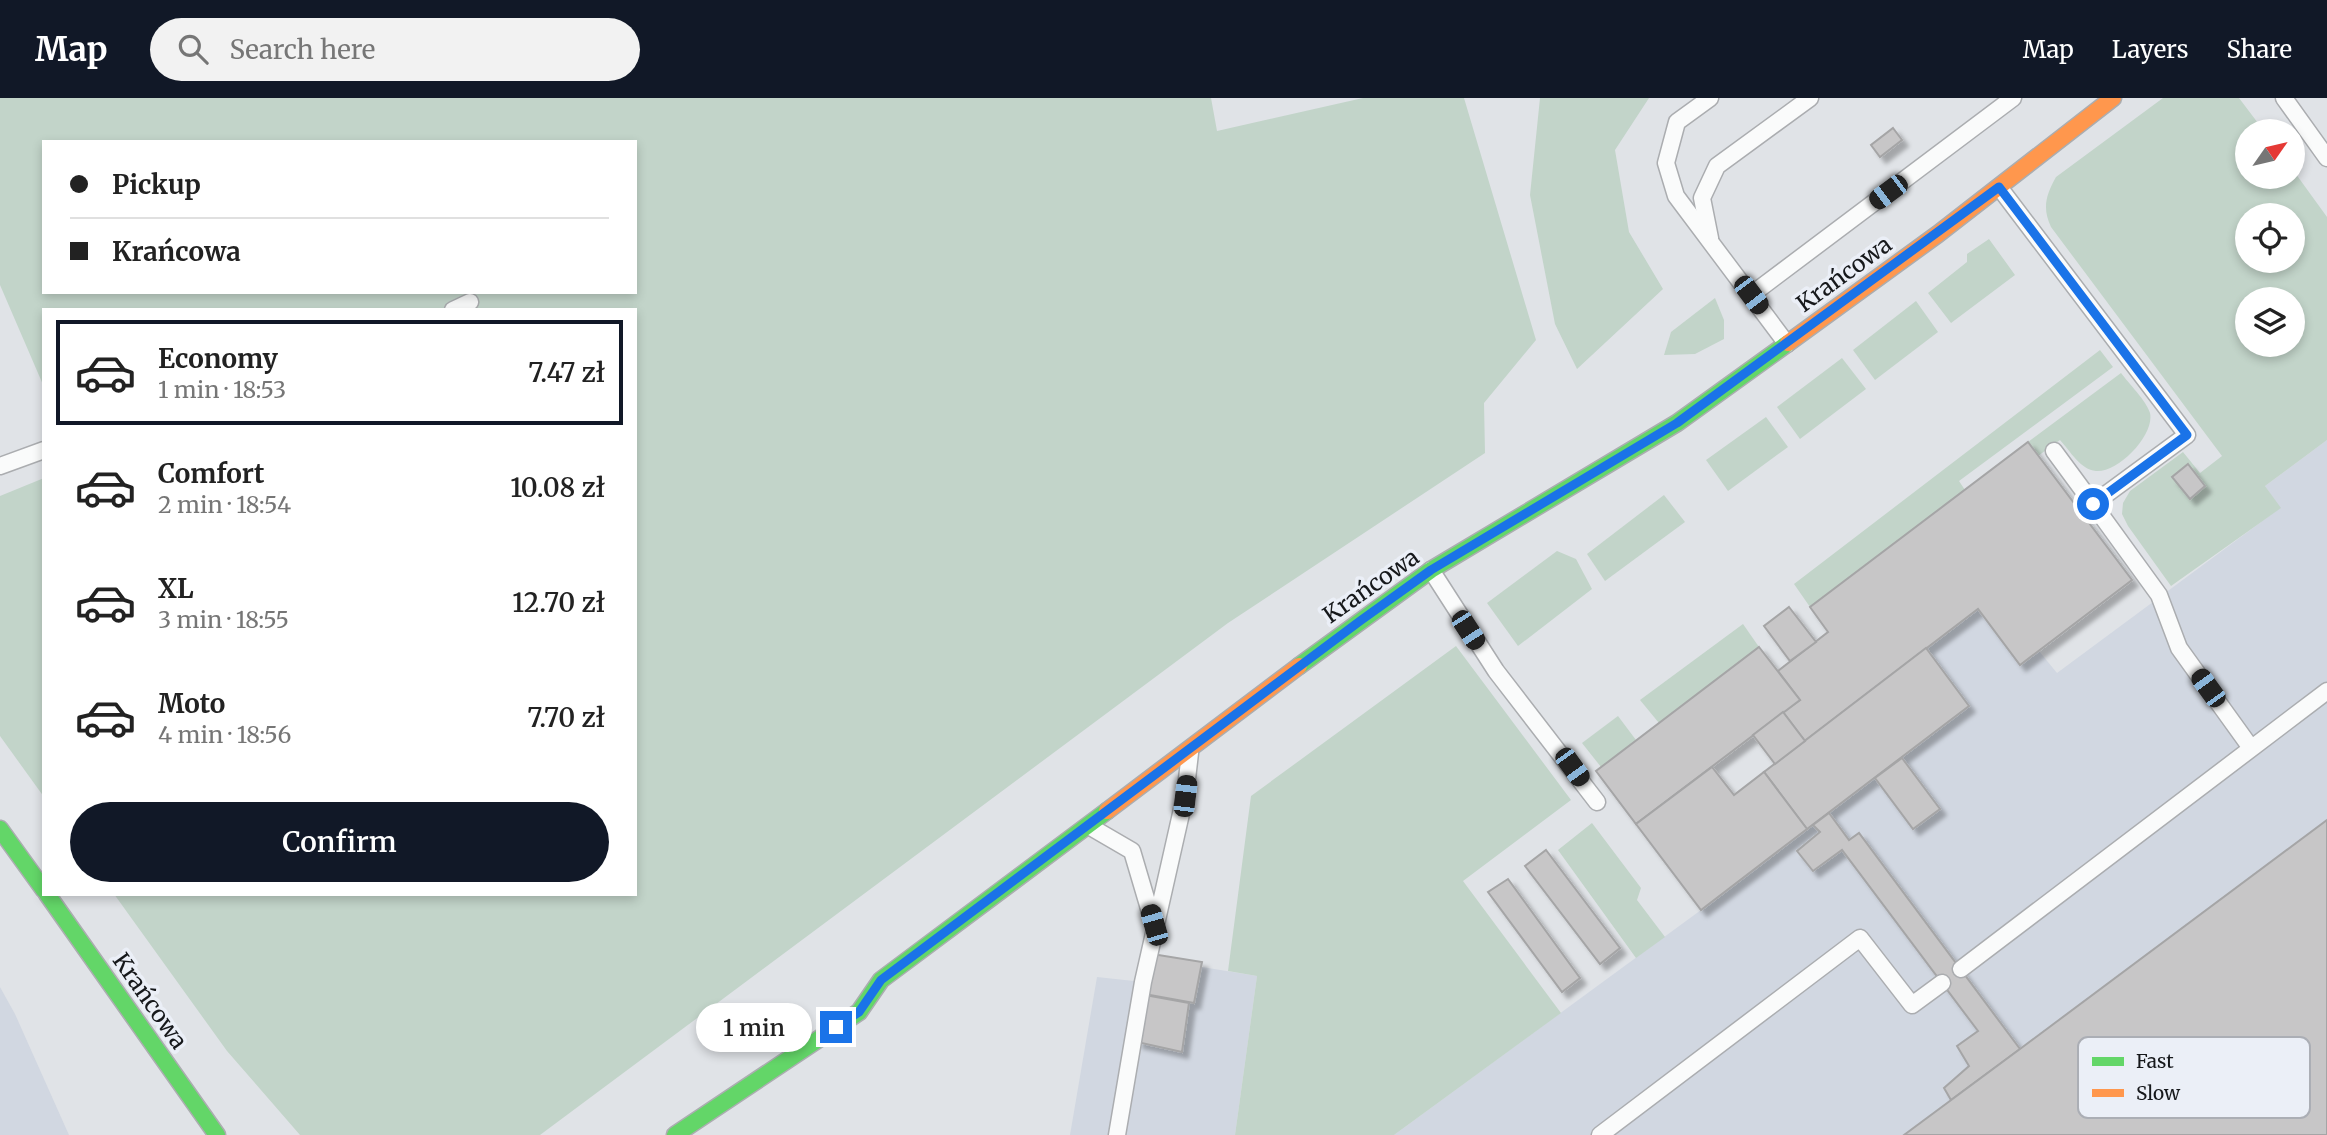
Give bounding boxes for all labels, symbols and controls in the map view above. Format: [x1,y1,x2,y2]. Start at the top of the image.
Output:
search box [150,18,640,81]
text: Map [35,29,108,70]
icon: search [174,30,212,68]
text: Search here [230,33,375,66]
text: Map [2023,34,2074,65]
text: Layers [2112,34,2188,65]
text: Share [2226,34,2292,65]
north arrow [2235,119,2305,189]
map controls [2235,119,2305,357]
text: Pickup [112,168,201,201]
car [1865,171,1912,213]
button: locate [2235,203,2305,273]
street label: Krańcowa [1790,229,1897,318]
text: Krańcowa [112,235,241,268]
car [1730,272,1773,318]
button: layers [2235,287,2305,357]
icon: car [74,341,137,404]
text: Economy [158,342,278,375]
text: 7.47 zł [528,356,605,389]
text: 1 min · 18:53 [158,375,286,404]
icon: car [74,456,137,519]
text: Comfort [158,457,264,490]
text: 10.08 zł [510,471,605,504]
route start [2077,488,2109,520]
text: 2 min · 18:54 [158,490,291,519]
street label: Krańcowa [1317,542,1424,629]
icon: car [74,571,137,634]
text: XL [158,572,194,605]
text: 12.70 zł [512,586,605,619]
text: 3 min · 18:55 [158,605,289,634]
car [1448,607,1489,653]
car [2188,665,2229,711]
icon: car [74,686,137,749]
text: Moto [158,687,225,720]
text: 7.70 zł [527,701,605,734]
text: 4 min · 18:56 [158,720,291,749]
car [1552,744,1593,790]
car [1173,774,1198,818]
button: Confirm [70,802,609,882]
car [1139,902,1170,948]
street label: Krańcowa [107,947,194,1054]
callout: 1 min [696,1002,812,1052]
route end [820,1011,852,1043]
text: 1 min [723,1013,785,1042]
legend [2078,1037,2310,1118]
text: Fast [2136,1049,2174,1073]
text: Slow [2136,1081,2181,1105]

